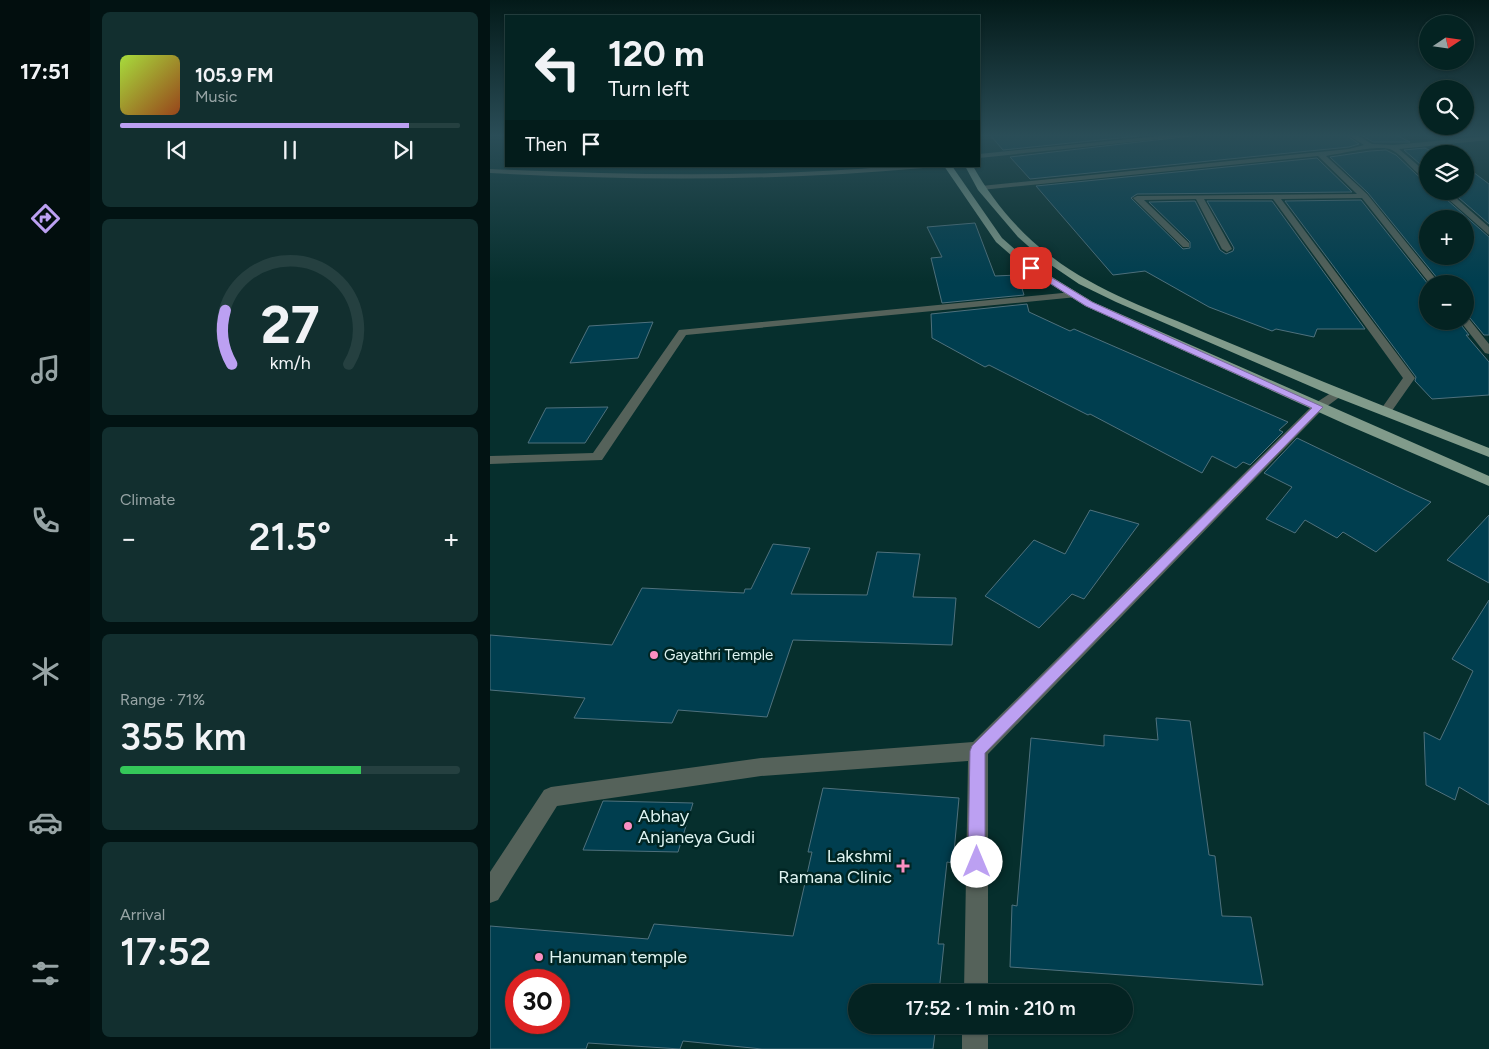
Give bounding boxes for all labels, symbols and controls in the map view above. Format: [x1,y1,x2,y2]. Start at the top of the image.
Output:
north arrow [1419,15,1474,70]
map controls [1419,15,1474,330]
text: 120 m [608,33,705,75]
icon: left [525,35,590,100]
text: 17:51 [20,58,70,85]
text: 105.9 FM [195,64,273,87]
text: Turn left [608,75,690,102]
button: search [1419,80,1474,135]
text: Music [195,87,237,106]
icon: arrive [577,130,605,158]
text: Then [525,133,567,156]
icon: previous [163,136,191,164]
icon: pause [276,136,304,164]
icon: next [389,136,417,164]
button: layers [1419,145,1474,200]
icon: directions [28,201,63,236]
button: + [1419,210,1474,265]
pin [1010,247,1052,289]
icon: arrive [1017,254,1045,282]
button: − [1419,275,1474,330]
text: 27 [260,294,320,356]
icon: music [28,352,63,387]
text: km/h [270,352,310,373]
text: Climate [120,490,175,509]
icon: phone [28,503,63,538]
text: 21.5° [249,514,331,560]
text: − [120,521,137,555]
text: + [443,521,460,555]
place label: Gayathri Temple [664,646,773,664]
marker: Gayathri Temple [648,649,660,661]
icon: climate [28,654,63,689]
text: Range · 71% [120,690,205,709]
text: 355 km [120,714,247,760]
icon: car [28,805,63,840]
place label: Abhay Anjaneya Gudi [638,805,755,848]
marker: Abhay Anjaneya Gudi [622,820,634,832]
position arrow [950,835,1002,887]
place label: Lakshmi Ramana Clinic [778,845,892,888]
marker: Lakshmi Ramana Clinic [896,859,910,873]
text: Arrival [120,905,165,924]
text: 17:52 [120,929,211,975]
place label: Hanuman temple [549,946,687,968]
marker: Hanuman temple [533,951,545,963]
icon: filters [28,956,63,991]
speed limit sign: 30 [505,969,570,1034]
text: 17:52 · 1 min · 210 m [905,997,1076,1020]

